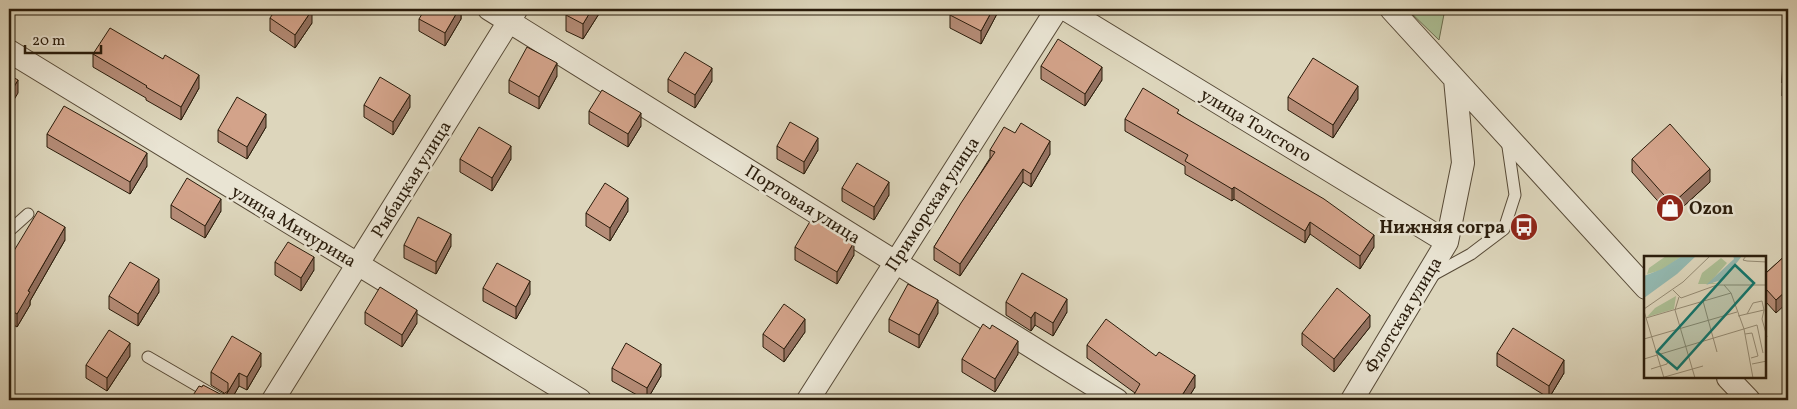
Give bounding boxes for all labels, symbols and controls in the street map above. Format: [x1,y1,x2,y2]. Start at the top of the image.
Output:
scale bar [25,22,101,54]
text: 20 m [32,31,65,52]
street label: улица Толстого [1195,83,1316,169]
street label: Рыбацкая улица [366,116,458,243]
street label: Приморская улица [880,133,986,277]
street label: Портовая улица [739,160,865,251]
street label: улица Мичурина [226,180,360,275]
shop icon: Ozon [1655,193,1685,223]
place label: Ozon [1689,197,1734,222]
bus stop icon: Нижняя согра [1509,212,1539,242]
place label: Нижняя согра [1379,216,1505,241]
street label: Флотская улица [1360,253,1449,379]
inset map [1644,256,1767,379]

